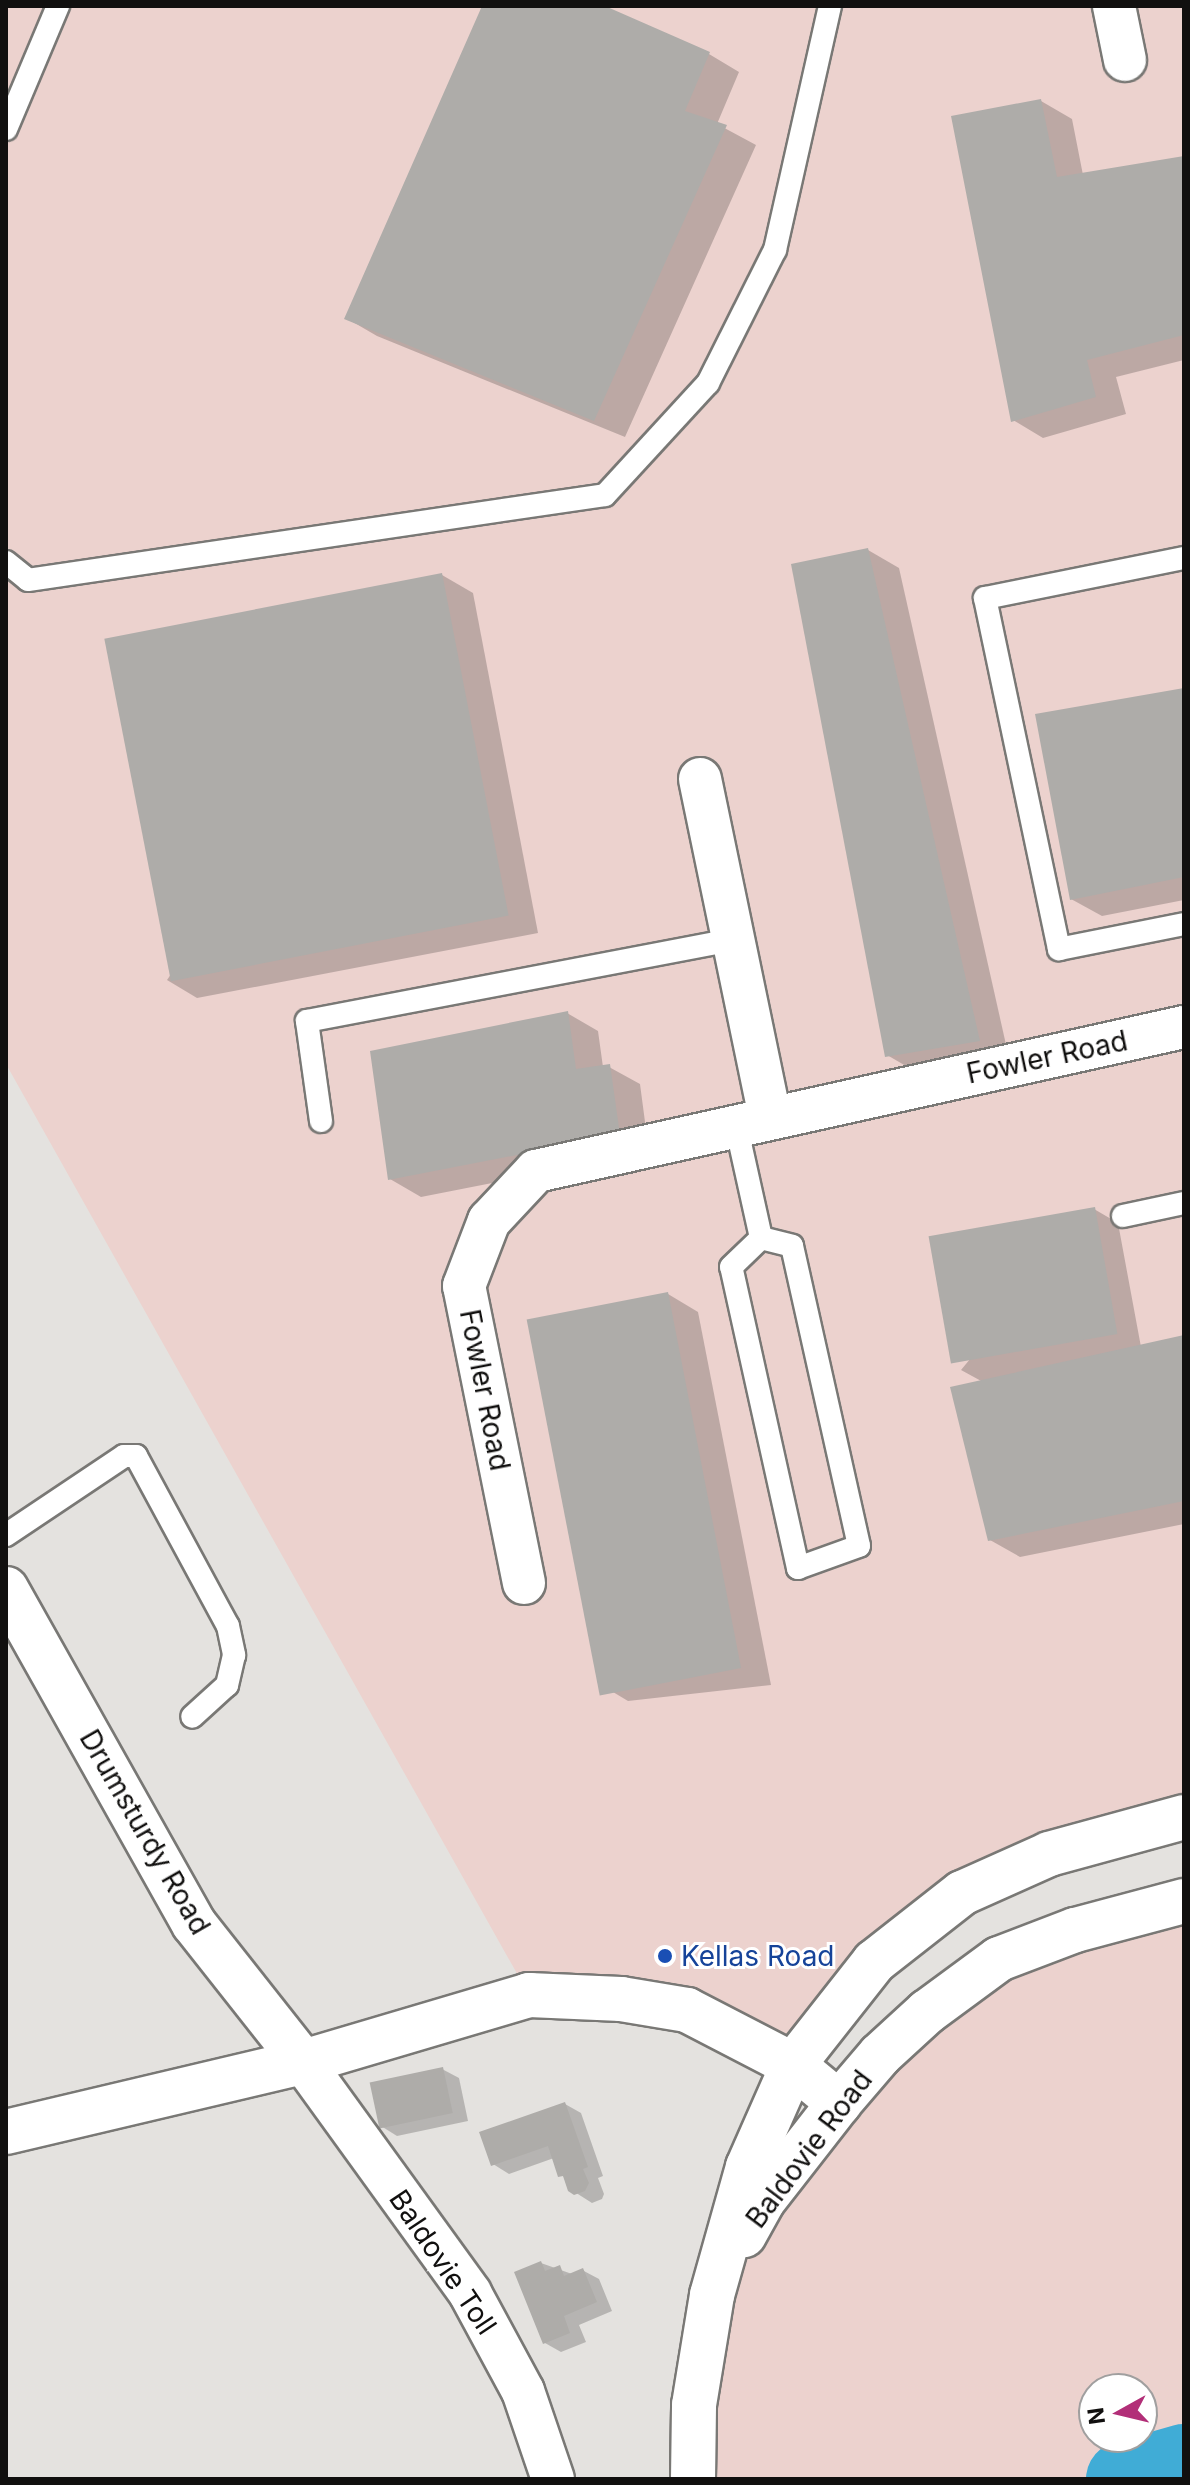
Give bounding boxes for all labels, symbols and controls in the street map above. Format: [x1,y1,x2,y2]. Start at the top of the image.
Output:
street label: Fowler Road [963,1024,1131,1090]
street label: Fowler Road [453,1306,517,1474]
street label: Drumsturdy Road [73,1724,217,1940]
place label: Kellas Road [681,1939,835,1973]
marker: Kellas Road [656,1947,674,1965]
street label: Baldovie Road [739,2064,879,2234]
street label: Baldovie Toll [382,2183,504,2341]
north arrow [1078,2373,1158,2453]
text: N [1082,2406,1110,2426]

